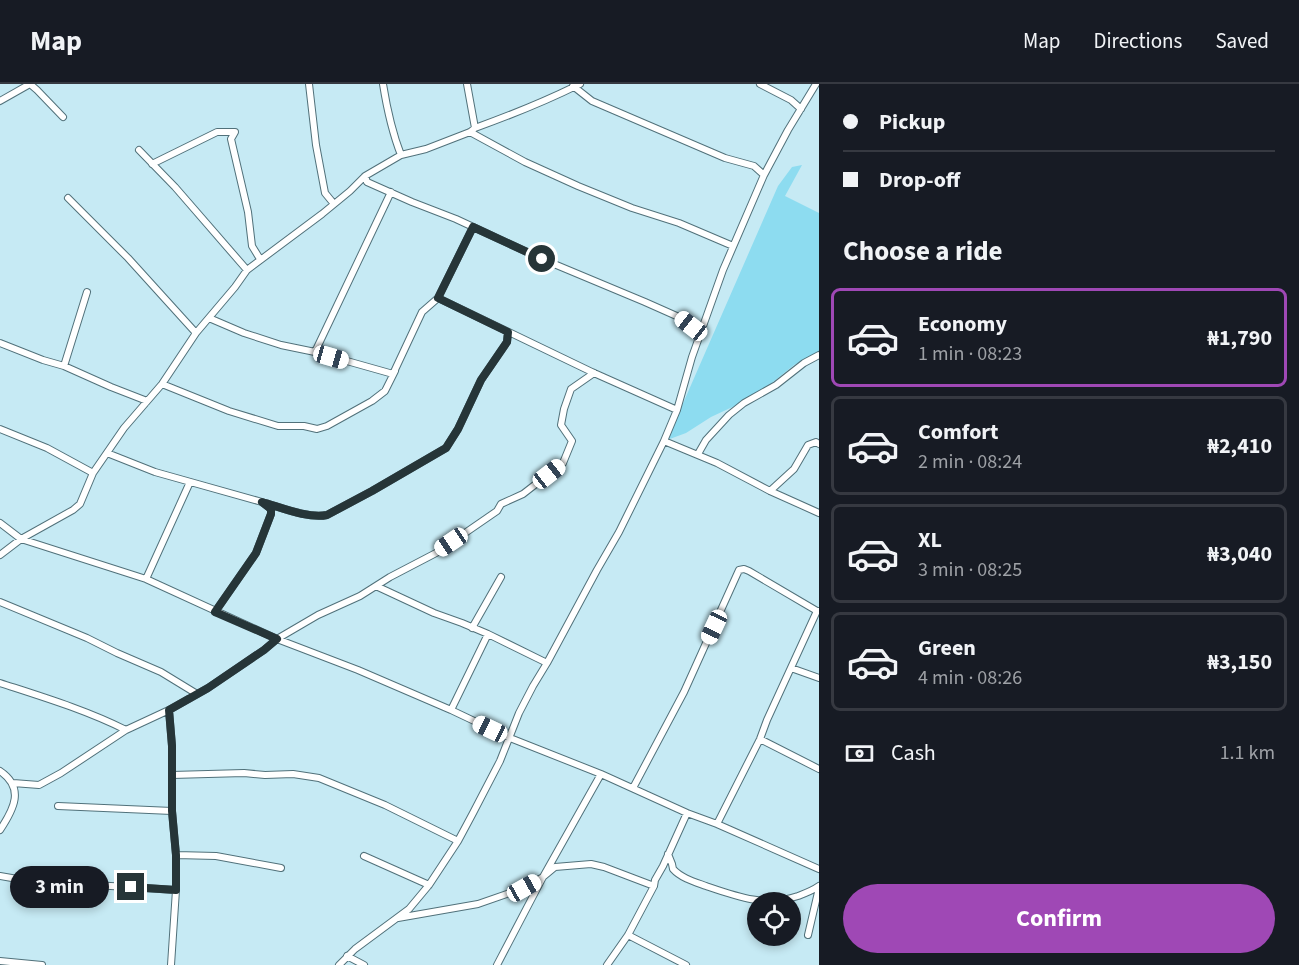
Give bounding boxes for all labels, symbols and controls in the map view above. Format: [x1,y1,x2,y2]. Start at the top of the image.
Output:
text: Map [30,21,82,61]
text: Map [1023,26,1061,56]
text: Directions [1094,26,1182,56]
text: Saved [1215,26,1269,56]
text: Pickup [879,106,945,138]
text: Drop-off [879,164,960,196]
text: Choose a ride [843,232,1003,271]
route start [528,245,555,272]
car [671,308,711,344]
text: Economy [918,308,1007,340]
icon: car [846,311,900,365]
text: ₦1,790 [1207,322,1272,354]
text: 1 min · 08:23 [918,340,1022,368]
car [311,343,351,371]
text: Comfort [918,416,999,448]
icon: car [846,419,900,473]
text: ₦2,410 [1207,430,1272,462]
text: 2 min · 08:24 [918,448,1022,476]
car [529,456,569,492]
car [431,524,471,560]
text: XL [918,524,942,556]
icon: car [846,527,900,581]
text: ₦3,040 [1207,538,1272,570]
text: 3 min · 08:25 [918,556,1022,584]
car [698,607,730,647]
text: Green [918,632,976,664]
icon: car [846,635,900,689]
text: ₦3,150 [1207,646,1272,678]
text: 4 min · 08:26 [918,664,1022,692]
car [470,713,510,745]
icon: cash [843,737,876,770]
text: Cash [891,737,936,769]
text: 1.1 km [1220,739,1275,767]
callout: 3 min [11,866,110,908]
car [504,871,544,905]
text: 3 min [35,873,84,901]
route end [117,873,144,900]
button: Confirm [843,884,1275,953]
map controls [747,892,801,946]
button: locate [747,892,801,946]

